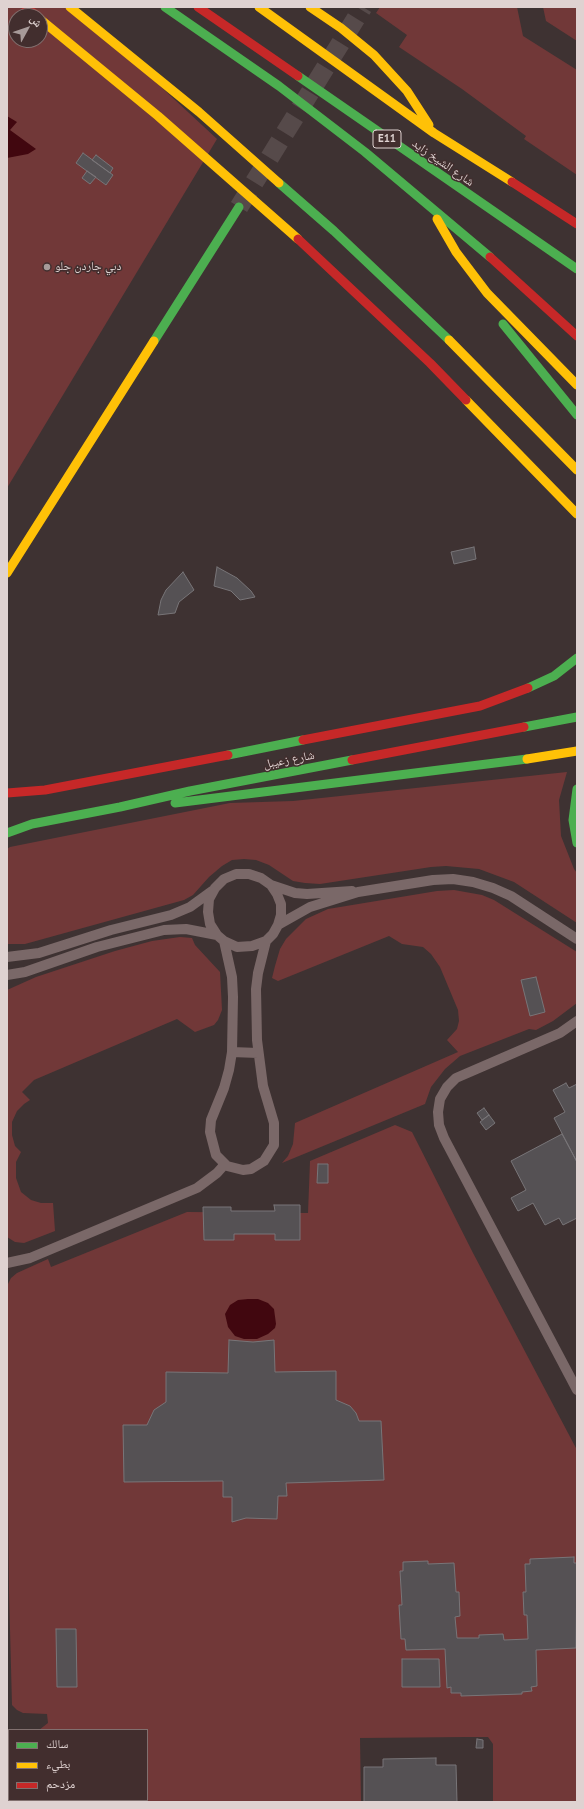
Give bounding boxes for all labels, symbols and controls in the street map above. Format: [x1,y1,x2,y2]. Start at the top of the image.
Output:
north arrow [8,8,48,48]
text: ش [27,12,46,30]
road number: E11 [373,130,401,148]
street label: شارع الشيخ زايد [409,136,477,190]
place label: دبي جاردن جلو [55,260,121,274]
marker: دبي جاردن جلو [42,262,52,272]
street label: شارع زعيبل [262,748,316,772]
legend [8,1729,148,1801]
text: سالك [46,1736,68,1751]
text: بطيء [46,1756,70,1771]
text: مزدحم [46,1776,75,1791]

